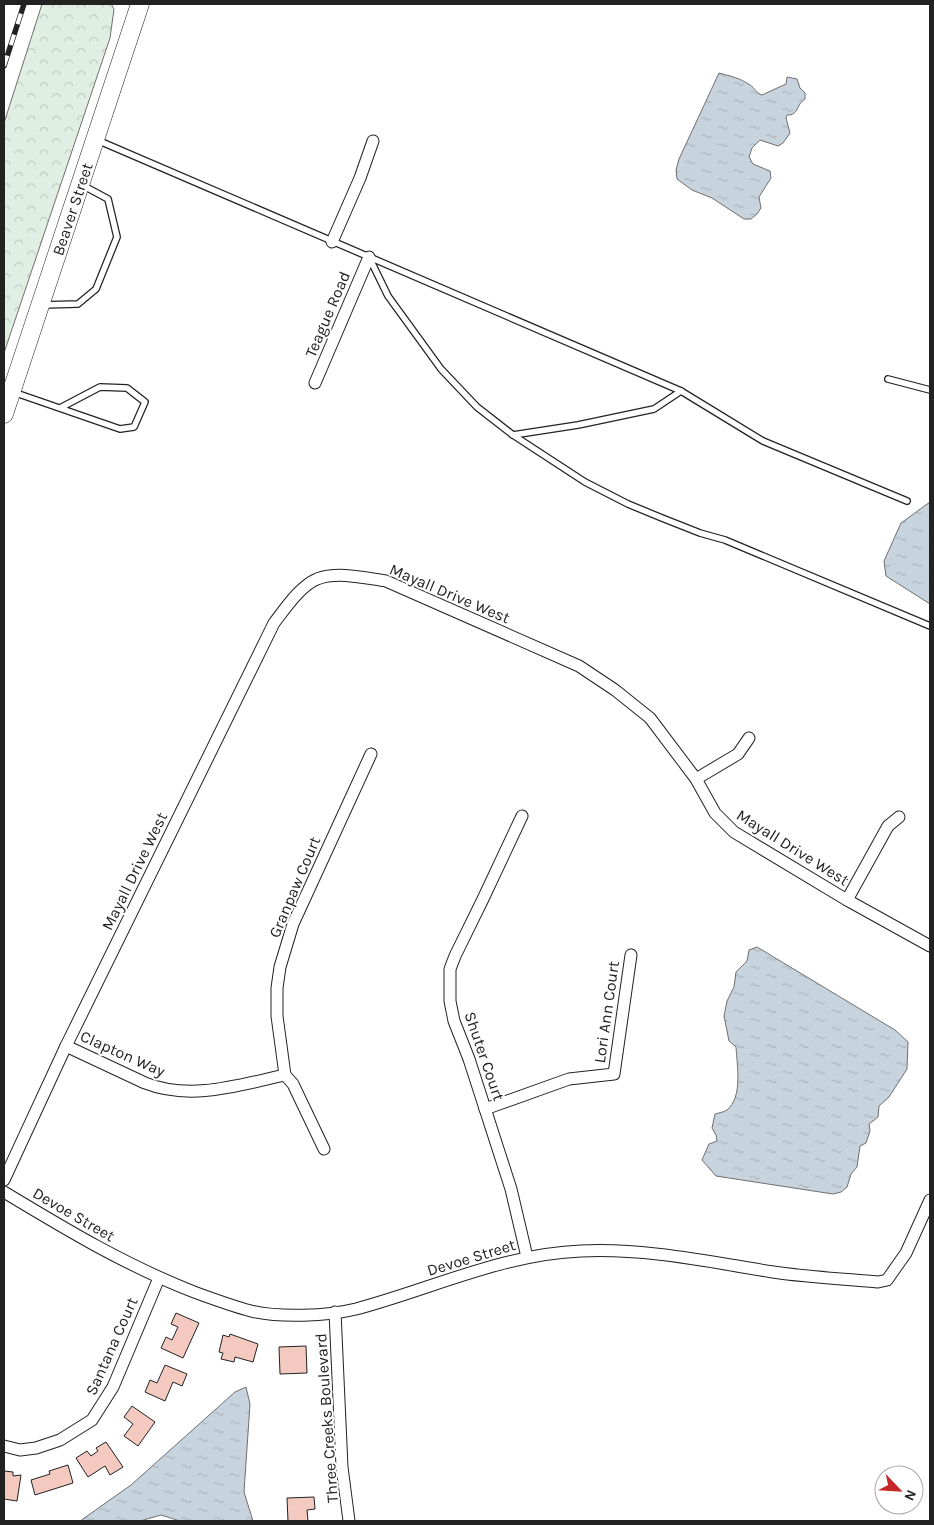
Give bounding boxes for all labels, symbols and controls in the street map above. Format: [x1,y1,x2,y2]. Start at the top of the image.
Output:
street label: Beaver Street [48,160,97,258]
street label: Teague Road [301,268,354,360]
street label: Mayall Drive West [387,560,513,627]
street label: Mayall Drive West [733,805,852,890]
street label: Mayall Drive West [98,809,171,933]
street label: Granpaw Court [265,834,324,941]
street label: Lori Ann Court [590,960,623,1064]
street label: Shuter Court [460,1009,509,1103]
street label: Clapton Way [77,1026,169,1081]
street label: Devoe Street [29,1183,118,1246]
street label: Devoe Street [425,1235,518,1280]
street label: Santana Court [81,1294,142,1398]
street label: Three Creeks Boulevard [311,1332,342,1503]
north arrow [874,1465,924,1515]
text: N [901,1487,920,1503]

